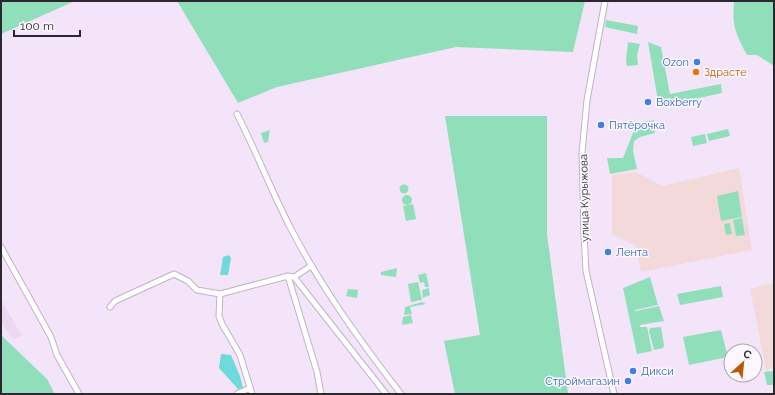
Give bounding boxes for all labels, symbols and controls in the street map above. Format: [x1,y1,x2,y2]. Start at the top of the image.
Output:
scale bar [14,12,80,38]
text: 100 m [20,19,54,33]
place label: Ozon [662,56,689,69]
marker: Ozon [692,57,702,67]
place label: Здрасте [704,66,747,79]
marker: Здрасте [691,67,701,77]
place label: Boxberry [656,96,702,109]
marker: Boxberry [643,97,653,107]
place label: Пятёрочка [609,119,665,132]
marker: Пятёрочка [596,120,606,130]
street label: улица Курыжова [577,154,592,242]
place label: Лента [616,246,648,259]
marker: Лента [603,247,613,257]
north arrow [723,343,763,383]
text: С [741,347,754,362]
place label: Дикси [641,365,674,378]
marker: Дикси [628,366,638,376]
place label: Строймагазин [545,375,620,388]
marker: Строймагазин [623,376,633,386]

